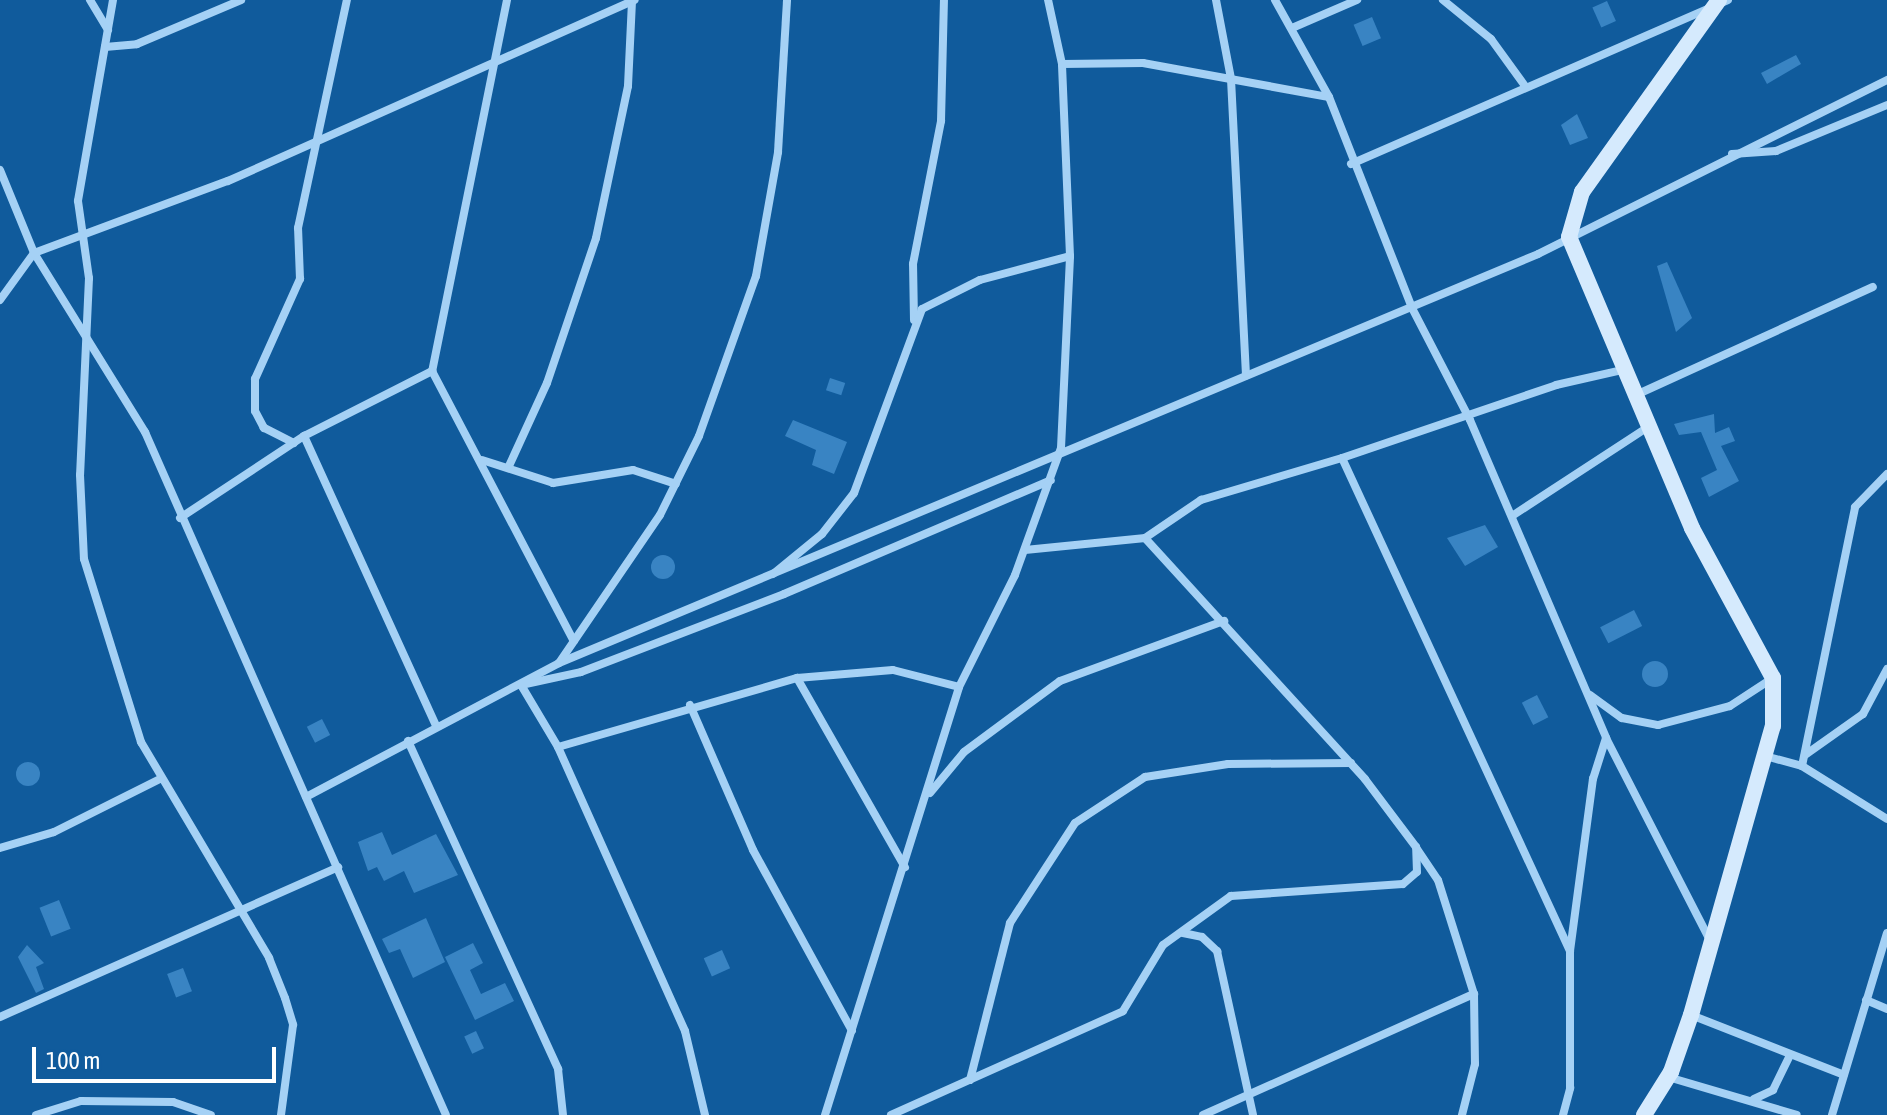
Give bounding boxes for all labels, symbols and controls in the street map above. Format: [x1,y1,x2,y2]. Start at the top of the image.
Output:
scale bar [36,1031,280,1081]
text: 100 m [46,1047,100,1074]

